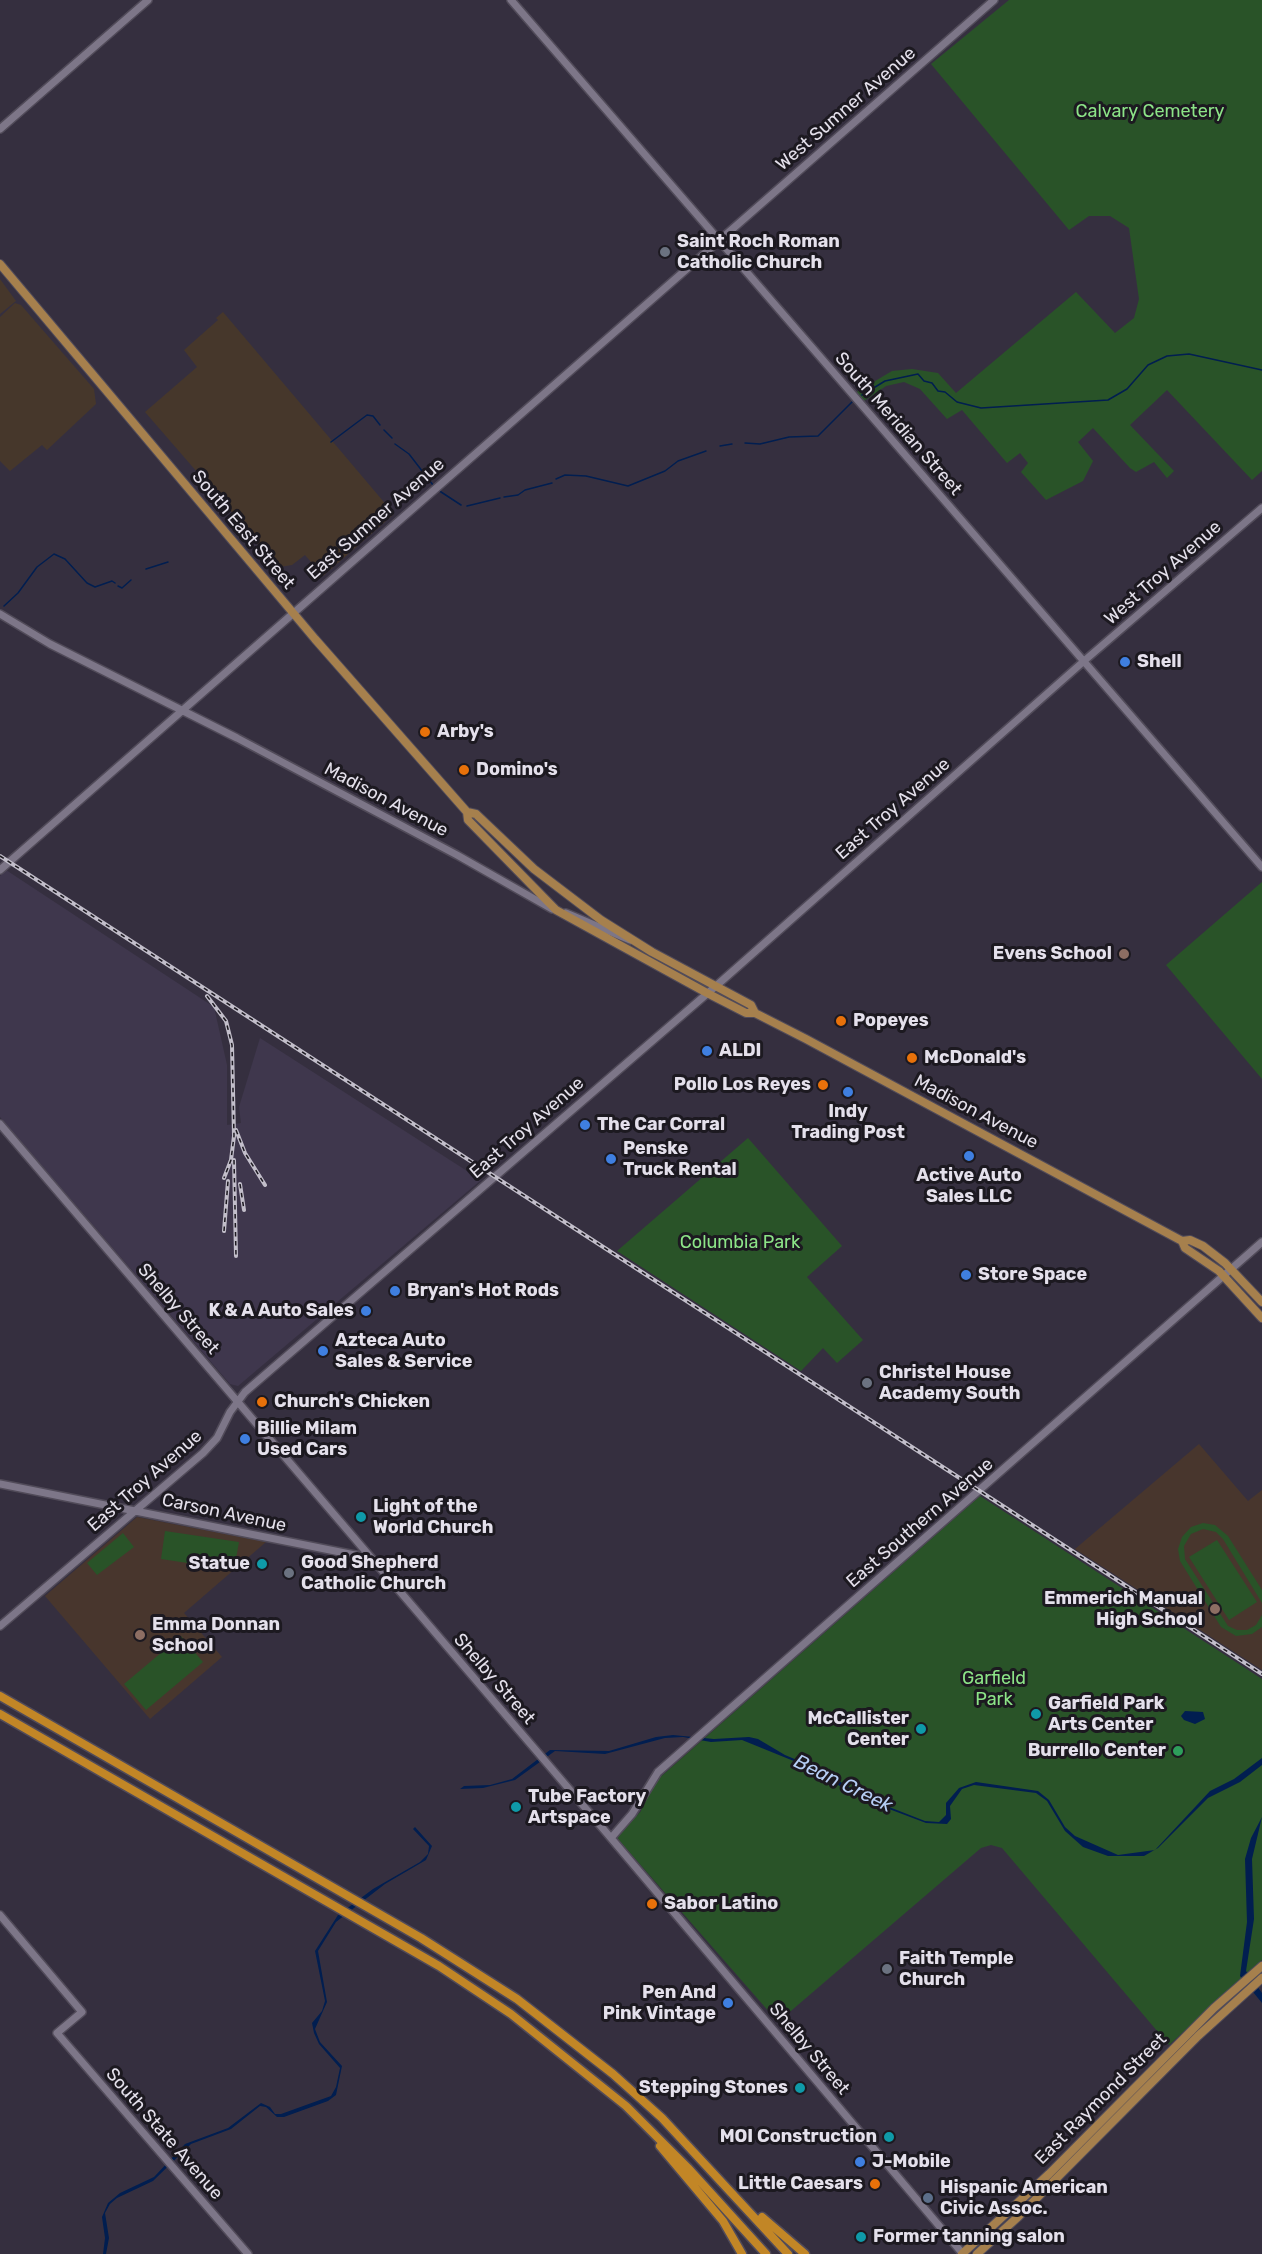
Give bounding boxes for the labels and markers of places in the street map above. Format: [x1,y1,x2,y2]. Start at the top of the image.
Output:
place label: Saint Roch Roman Catholic Church [677,231,840,274]
marker: Saint Roch Roman Catholic Church [658,245,672,259]
place label: Shell [1137,651,1182,673]
marker: Shell [1118,655,1132,669]
place label: Arby's [437,721,494,743]
marker: Arby's [418,725,432,739]
place label: Domino's [476,759,558,781]
marker: Domino's [457,763,471,777]
place label: Evens School [993,943,1112,965]
marker: Evens School [1117,947,1131,961]
place label: Popeyes [853,1010,929,1032]
marker: Popeyes [834,1014,848,1028]
place label: ALDI [719,1040,761,1062]
marker: ALDI [700,1044,714,1058]
place label: McDonald's [924,1047,1026,1069]
marker: McDonald's [905,1051,919,1065]
place label: Pollo Los Reyes [674,1074,811,1096]
marker: Pollo Los Reyes [816,1078,830,1092]
marker: Indy Trading Post [841,1085,855,1099]
place label: Indy Trading Post [791,1101,905,1144]
place label: The Car Corral [597,1114,725,1136]
marker: The Car Corral [578,1118,592,1132]
place label: Penske Truck Rental [623,1138,737,1180]
marker: Active Auto Sales LLC [962,1149,976,1163]
marker: Penske Truck Rental [604,1152,618,1166]
place label: Active Auto Sales LLC [916,1165,1022,1208]
place label: Store Space [978,1264,1087,1286]
marker: Store Space [959,1268,973,1282]
place label: Bryan's Hot Rods [407,1280,559,1302]
marker: Bryan's Hot Rods [388,1284,402,1298]
place label: K & A Auto Sales [208,1300,354,1322]
marker: K & A Auto Sales [359,1304,373,1318]
place label: Azteca Auto Sales & Service [335,1330,472,1372]
marker: Azteca Auto Sales & Service [316,1344,330,1358]
place label: Christel House Academy South [879,1362,1020,1404]
marker: Christel House Academy South [860,1376,874,1390]
place label: Church's Chicken [274,1391,430,1413]
marker: Church's Chicken [255,1395,269,1409]
place label: Billie Milam Used Cars [257,1418,357,1460]
marker: Billie Milam Used Cars [238,1432,252,1446]
place label: Light of the World Church [373,1496,493,1538]
marker: Light of the World Church [354,1510,368,1524]
place label: Good Shepherd Catholic Church [301,1552,446,1594]
place label: Statue [188,1553,250,1575]
marker: Statue [255,1557,269,1571]
marker: Good Shepherd Catholic Church [282,1566,296,1580]
place label: Emmerich Manual High School [1044,1588,1203,1630]
marker: Emmerich Manual High School [1208,1602,1222,1616]
place label: Emma Donnan School [152,1614,280,1656]
marker: Emma Donnan School [133,1628,147,1642]
place label: Garfield Park Arts Center [1048,1693,1164,1736]
marker: Garfield Park Arts Center [1029,1707,1043,1721]
place label: McCallister Center [808,1708,909,1750]
marker: McCallister Center [914,1722,928,1736]
place label: Burrello Center [1028,1740,1166,1762]
marker: Burrello Center [1171,1744,1185,1758]
place label: Tube Factory Artspace [528,1786,646,1828]
marker: Tube Factory Artspace [509,1800,523,1814]
place label: Sabor Latino [664,1893,778,1915]
marker: Sabor Latino [645,1897,659,1911]
place label: Faith Temple Church [899,1948,1014,1990]
marker: Faith Temple Church [880,1962,894,1976]
place label: Pen And Pink Vintage [603,1982,716,2024]
marker: Pen And Pink Vintage [721,1996,735,2010]
place label: Stepping Stones [639,2077,788,2099]
marker: Stepping Stones [793,2081,807,2095]
place label: MOI Construction [720,2126,877,2148]
marker: MOI Construction [882,2130,896,2144]
place label: J-Mobile [872,2151,951,2173]
marker: J-Mobile [853,2155,867,2169]
place label: Little Caesars [738,2173,863,2195]
marker: Little Caesars [868,2177,882,2191]
place label: Hispanic American Civic Assoc. [940,2177,1108,2220]
marker: Hispanic American Civic Assoc. [921,2191,935,2205]
place label: Former tanning salon [873,2226,1065,2248]
marker: Former tanning salon [854,2230,868,2244]

